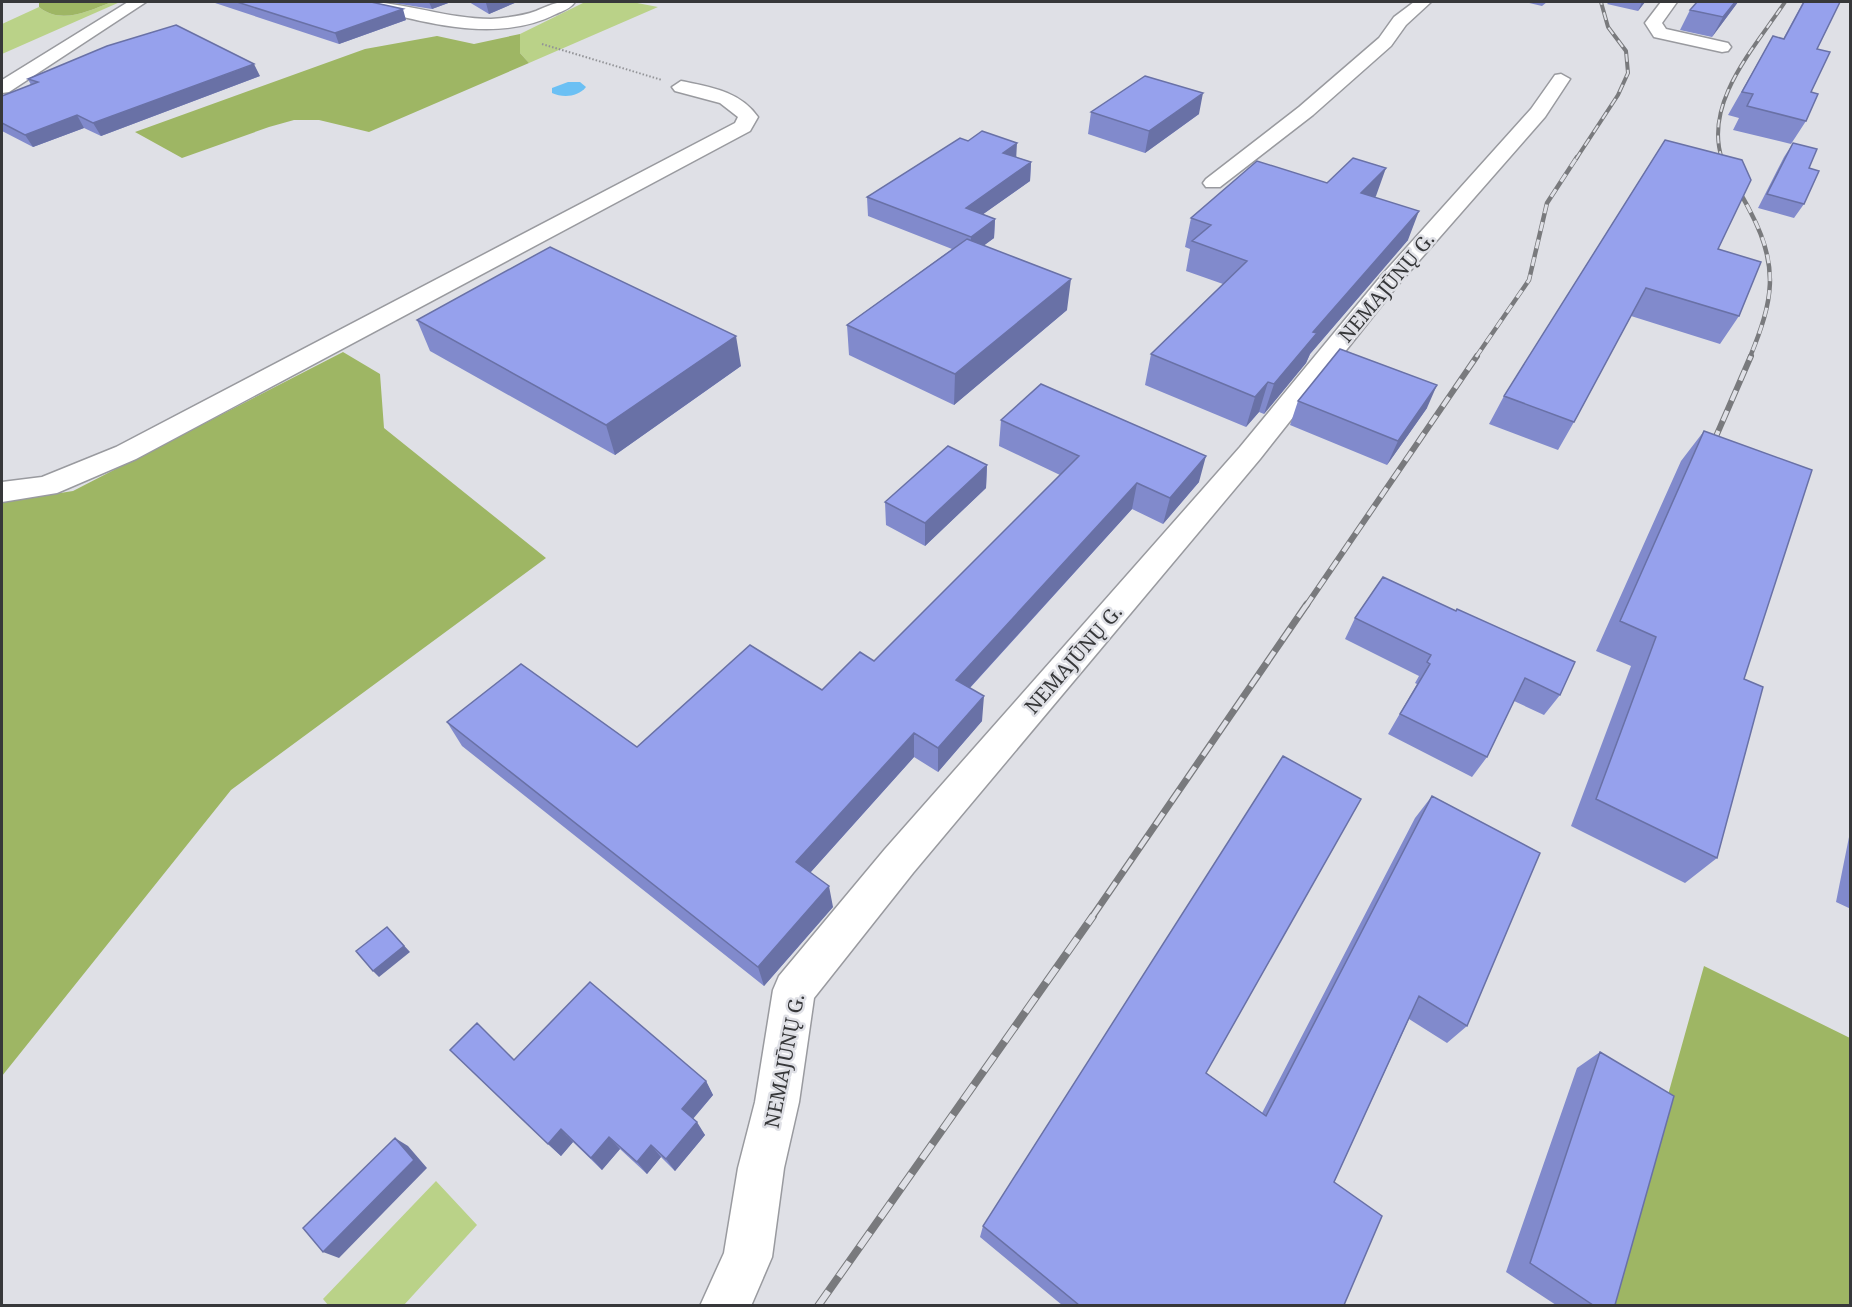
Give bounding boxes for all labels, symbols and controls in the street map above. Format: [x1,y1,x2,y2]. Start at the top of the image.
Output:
street label: NEMAJŪNŲ G. [1332,226,1440,348]
street label: NEMAJŪNŲ G. [1018,599,1128,719]
street label: NEMAJŪNŲ G. [758,992,810,1130]

